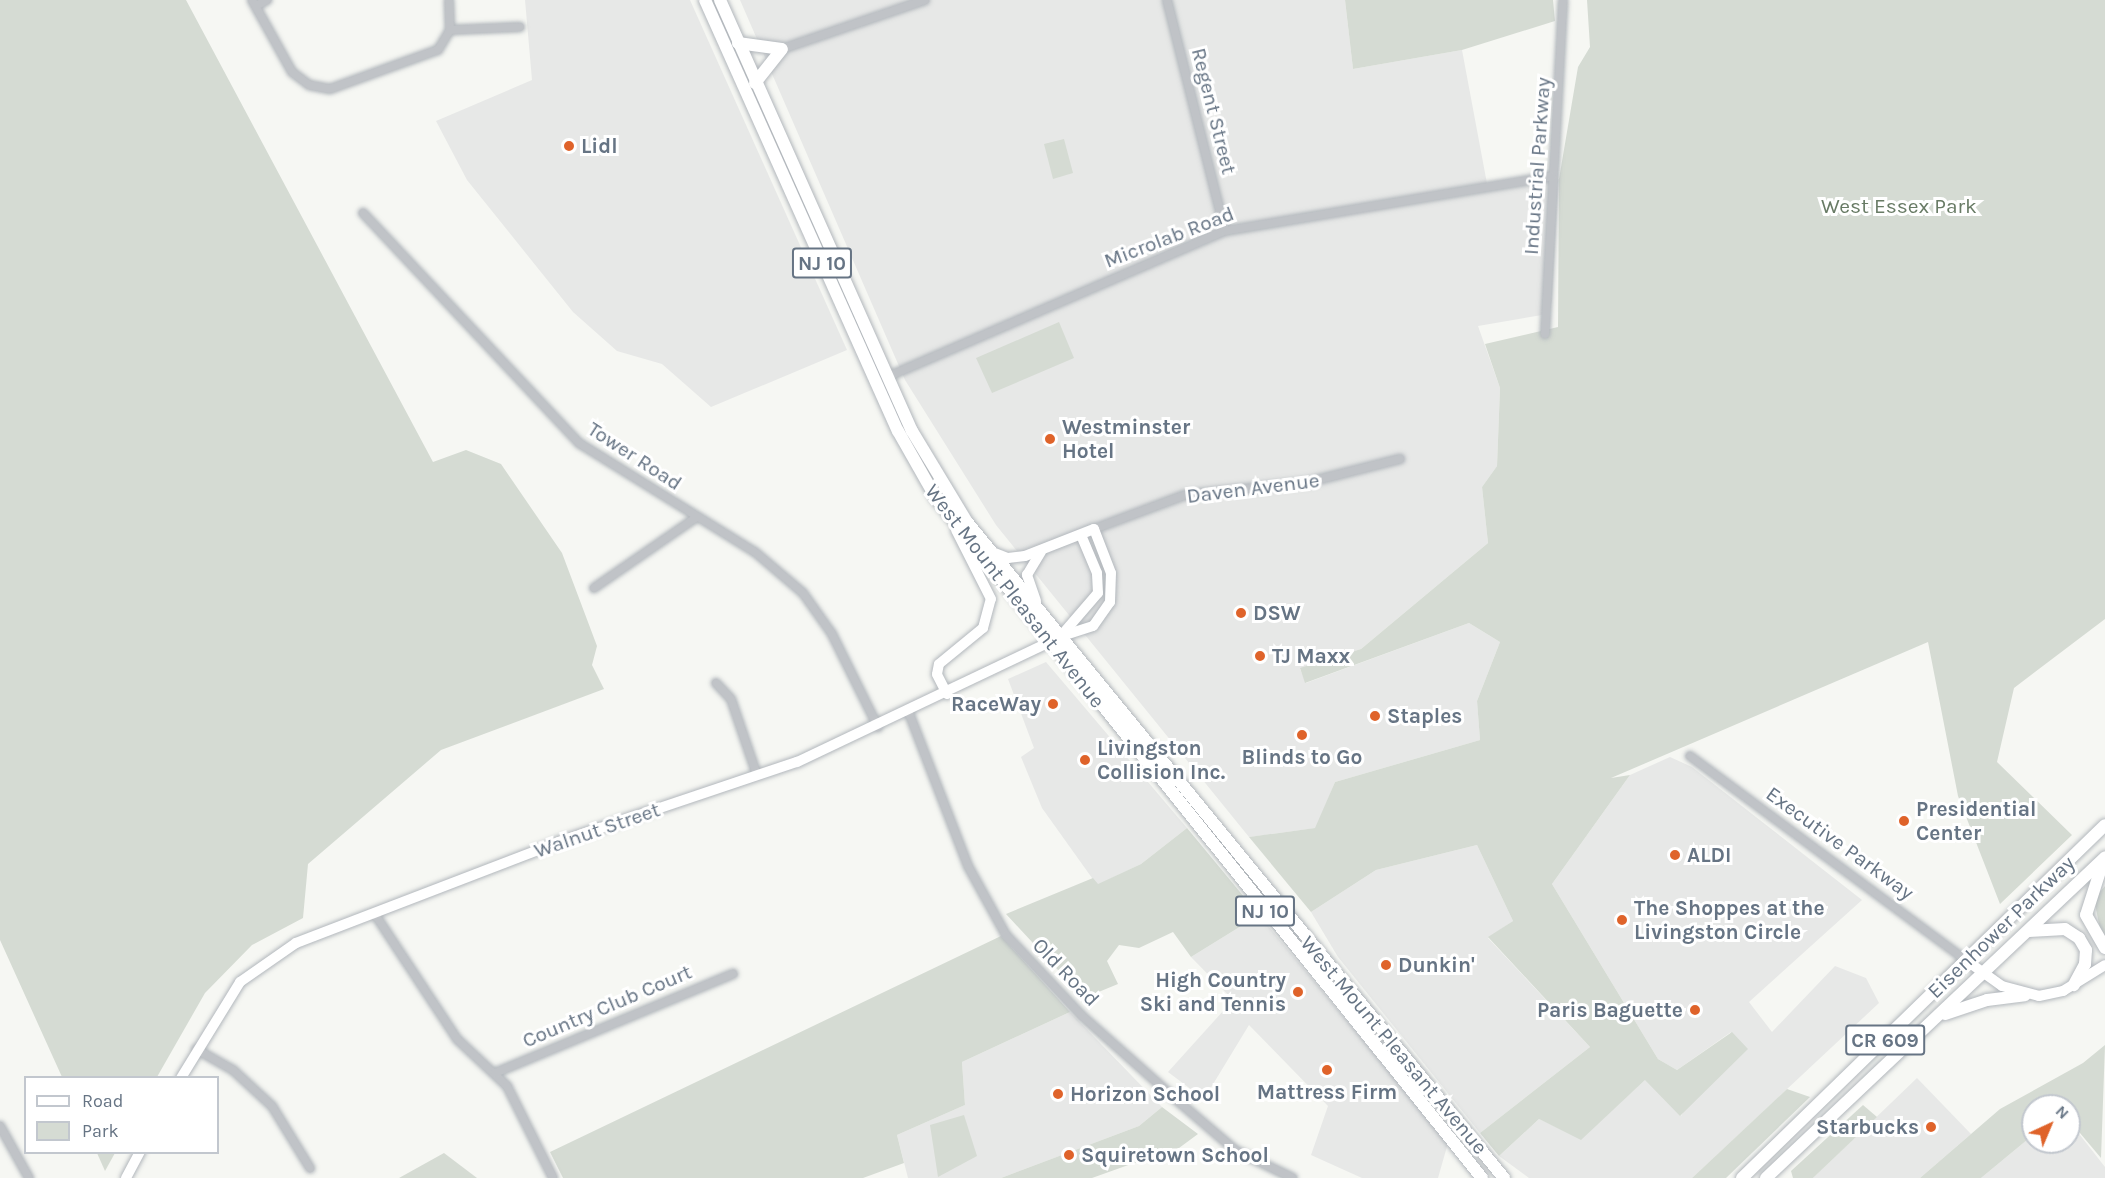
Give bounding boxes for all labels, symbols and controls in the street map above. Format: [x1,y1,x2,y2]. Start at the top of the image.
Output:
street label: Regent Street [1186,45,1242,177]
street label: Industrial Parkway [1518,76,1556,256]
place label: Lidl [581,133,618,159]
marker: Lidl [562,139,576,153]
park label: West Essex Park [1821,193,1977,219]
street label: Microlab Road [1100,201,1238,273]
road number: NJ 10 [790,246,854,280]
place label: Westminster Hotel [1062,414,1190,464]
street label: Tower Road [583,416,687,496]
marker: Westminster Hotel [1043,432,1057,446]
street label: Daven Avenue [1185,467,1321,509]
street label: West Mount Pleasant Avenue [920,479,1110,713]
place label: DSW [1253,600,1301,626]
marker: DSW [1234,606,1248,620]
place label: TJ Maxx [1272,643,1350,669]
marker: TJ Maxx [1253,649,1267,663]
place label: RaceWay [951,691,1041,717]
marker: RaceWay [1046,697,1060,711]
place label: Staples [1387,703,1462,729]
marker: Staples [1368,709,1382,723]
marker: Blinds to Go [1295,728,1309,742]
place label: Livingston Collision Inc. [1097,735,1225,785]
place label: Blinds to Go [1242,744,1362,770]
marker: Livingston Collision Inc. [1078,753,1092,767]
street label: Executive Parkway [1761,781,1919,905]
place label: Presidential Center [1916,796,2036,846]
street label: Walnut Street [531,797,663,863]
marker: Presidential Center [1897,814,1911,828]
place label: ALDI [1687,842,1731,868]
marker: ALDI [1668,848,1682,862]
street label: Eisenhower Parkway [1922,850,2080,1004]
road number: NJ 10 [1234,894,1296,928]
place label: The Shoppes at the Livingston Circle [1634,895,1825,945]
marker: The Shoppes at the Livingston Circle [1615,913,1629,927]
street label: West Mount Pleasant Avenue [1295,931,1493,1159]
street label: Old Road [1027,933,1105,1011]
place label: Dunkin' [1398,952,1475,978]
marker: Dunkin' [1379,958,1393,972]
street label: Country Club Court [519,959,695,1053]
place label: High Country Ski and Tennis [1140,967,1286,1017]
marker: High Country Ski and Tennis [1291,985,1305,999]
place label: Paris Baguette [1537,997,1683,1023]
marker: Paris Baguette [1688,1003,1702,1017]
road number: CR 609 [1844,1023,1926,1057]
marker: Mattress Firm [1320,1063,1334,1077]
legend [24,1076,219,1154]
place label: Mattress Firm [1257,1079,1397,1105]
place label: Horizon School [1070,1081,1220,1107]
marker: Horizon School [1051,1087,1065,1101]
text: Road [82,1090,123,1112]
north arrow [2021,1094,2081,1154]
text: N [2052,1101,2073,1123]
place label: Starbucks [1816,1114,1919,1140]
text: Park [82,1120,119,1142]
marker: Starbucks [1924,1120,1938,1134]
place label: Squiretown School [1081,1142,1269,1168]
marker: Squiretown School [1062,1148,1076,1162]

